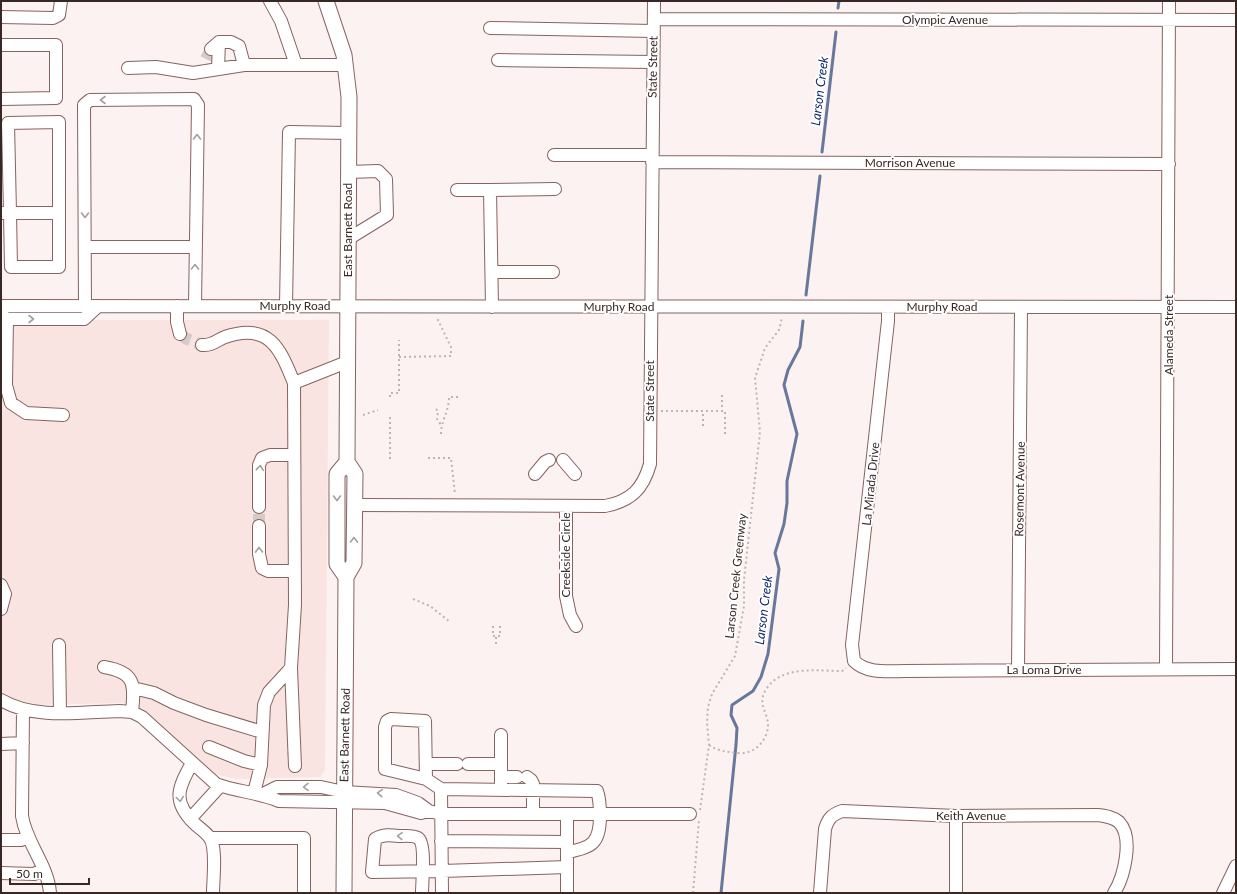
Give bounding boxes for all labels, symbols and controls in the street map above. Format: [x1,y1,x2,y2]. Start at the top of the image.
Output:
street label: Olympic Avenue [902,12,988,27]
street label: State Street [644,35,661,98]
water label: Larson Creek [807,55,831,127]
one-way arrow [100,96,106,104]
one-way arrow [193,134,201,140]
street label: Morrison Avenue [865,155,955,170]
street label: East Barnett Road [340,183,355,277]
one-way arrow [81,212,89,218]
one-way arrow [191,264,200,270]
street label: Alameda Street [1161,294,1176,375]
street label: Murphy Road [260,298,330,313]
street label: Murphy Road [584,299,654,314]
street label: Murphy Road [907,299,977,314]
one-way arrow [28,315,34,323]
street label: State Street [642,359,657,422]
street label: Rosemont Avenue [1011,441,1028,537]
street label: La Mirada Drive [859,442,882,526]
one-way arrow [255,465,264,471]
one-way arrow [333,495,341,501]
street label: Larson Creek Greenway [721,512,750,639]
street label: Creekside Circle [558,513,573,598]
one-way arrow [350,537,358,543]
one-way arrow [255,547,263,553]
water label: Larson Creek [751,574,775,646]
street label: La Loma Drive [1006,662,1082,677]
street label: East Barnett Road [336,688,353,782]
one-way arrow [303,783,309,791]
one-way arrow [377,789,383,798]
one-way arrow [175,795,184,802]
street label: Keith Avenue [936,808,1006,823]
one-way arrow [397,831,403,840]
scale bar [10,860,89,886]
text: 50 m [16,866,43,881]

